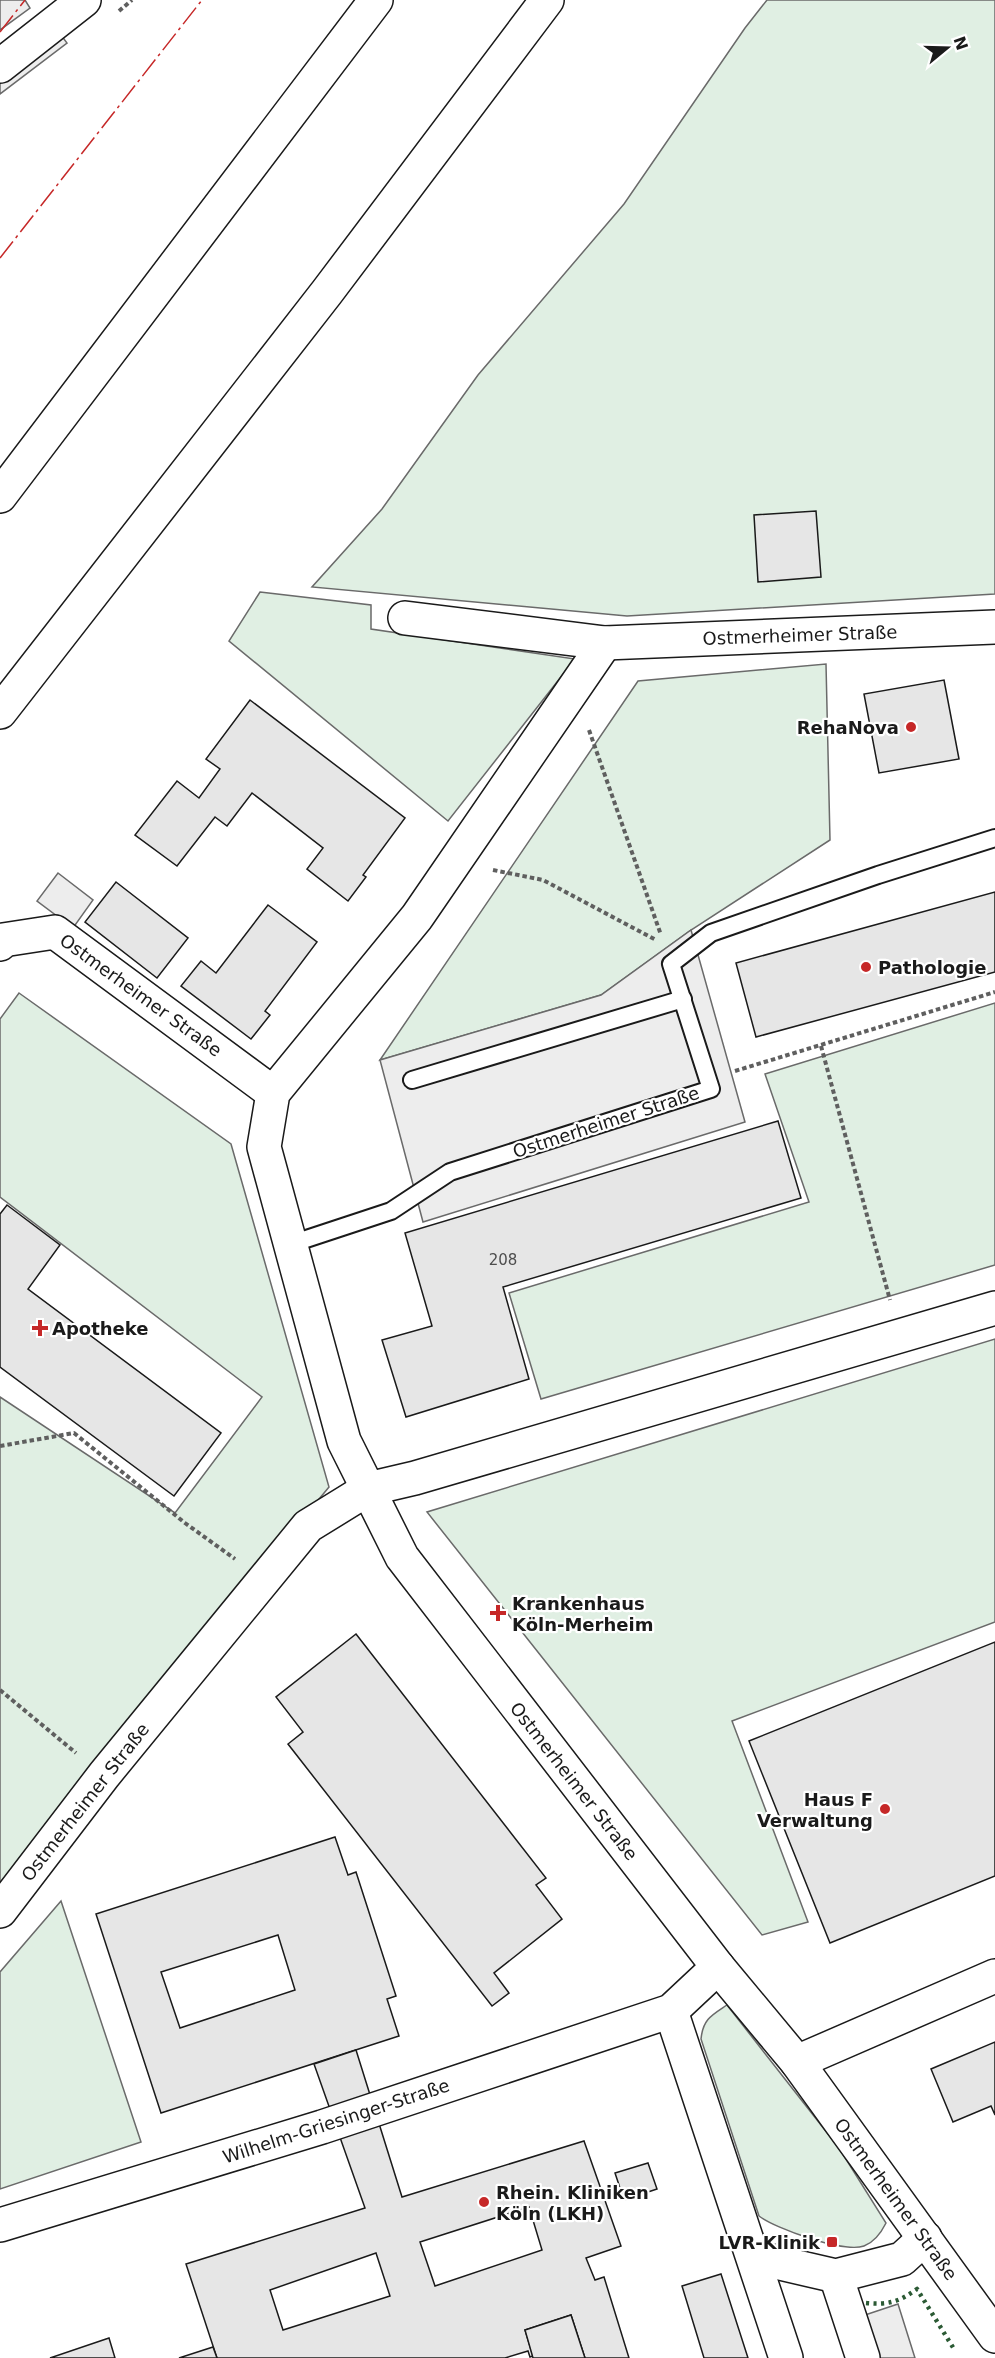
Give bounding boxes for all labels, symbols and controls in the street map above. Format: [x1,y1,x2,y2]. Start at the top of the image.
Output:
north arrow [917,18,977,78]
text: N [950,34,972,53]
street label: Ostmerheimer Straße [702,621,898,649]
place label: RehaNova [797,717,899,738]
marker: RehaNova [904,720,918,734]
street label: Ostmerheimer Straße [56,929,226,1061]
place label: Pathologie [878,957,986,978]
marker: Pathologie [859,960,873,974]
street label: Ostmerheimer Straße [510,1082,702,1162]
house number: 208 [489,1251,517,1269]
place label: Apotheke [52,1318,149,1339]
marker: Apotheke [33,1321,47,1335]
place label: Krankenhaus Köln-Merheim [512,1593,653,1635]
marker: Krankenhaus Köln-Merheim [489,1604,507,1622]
street label: Ostmerheimer Straße [506,1698,642,1864]
street label: Ostmerheimer Straße [17,1719,153,1885]
place label: Haus F Verwaltung [757,1789,873,1831]
marker: Haus F Verwaltung [878,1802,892,1816]
street label: Wilhelm-Griesinger-Straße [220,2074,452,2168]
street label: Ostmerheimer Straße [830,2114,962,2284]
place label: Rhein. Kliniken Köln (LKH) [496,2182,649,2224]
marker: Rhein. Kliniken Köln (LKH) [477,2195,491,2209]
place label: LVR-Klinik [719,2232,821,2253]
marker: LVR-Klinik [825,2235,839,2249]

